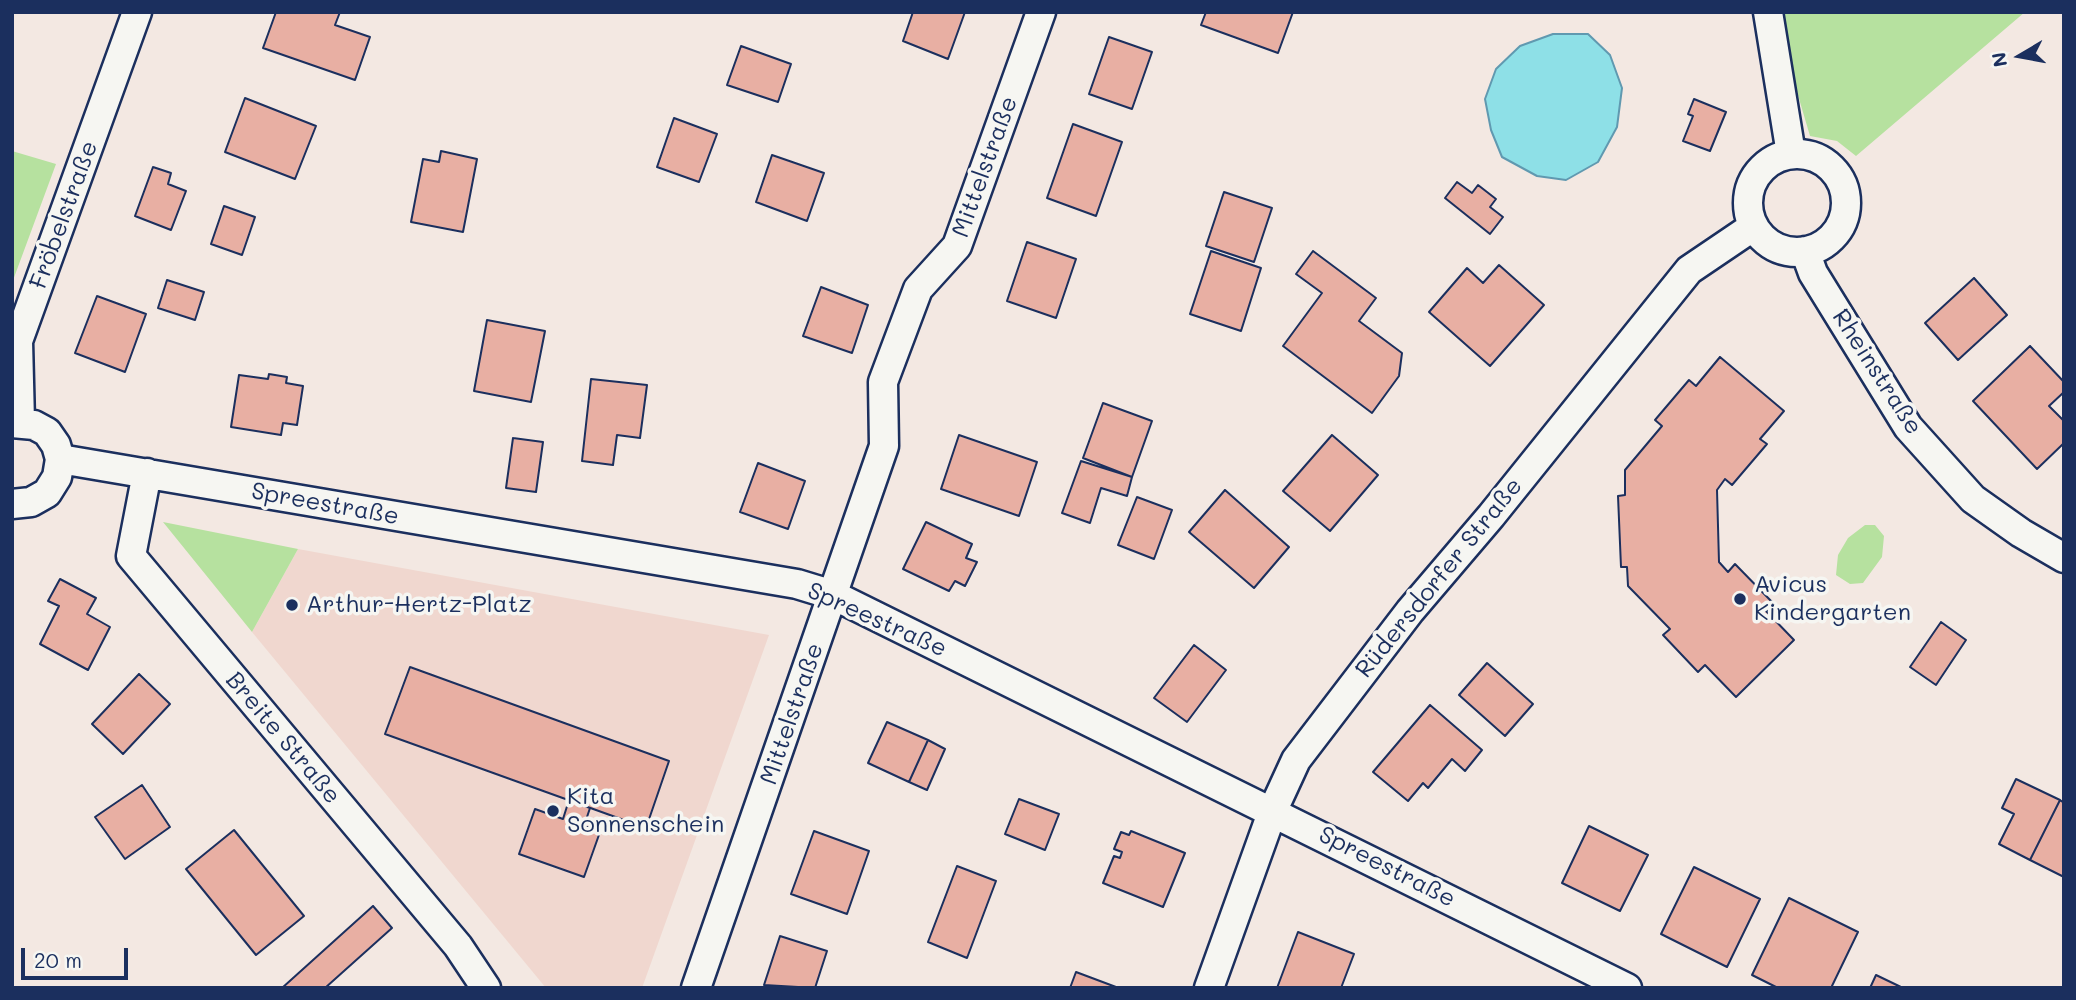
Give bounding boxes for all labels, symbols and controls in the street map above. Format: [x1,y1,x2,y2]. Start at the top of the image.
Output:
north arrow [1985,21,2055,91]
text: N [1985,50,2012,69]
street label: Mittelstraße [946,93,1024,241]
street label: Fröbelstraße [24,137,104,293]
street label: Rheinstraße [1826,304,1928,440]
street label: Rüdersdorfer Straße [1350,472,1528,684]
street label: Spreestraße [249,477,401,531]
place label: Avicus Kindergarten [1754,571,1911,627]
street label: Spreestraße [803,576,951,664]
place label: Arthur-Hertz-Platz [306,591,532,619]
marker: Avicus Kindergarten [1732,591,1748,607]
marker: Arthur-Hertz-Platz [284,597,300,613]
street label: Mittelstraße [754,639,830,789]
street label: Breite Straße [219,666,347,810]
place label: Kita Sonnenschein [567,783,724,839]
marker: Kita Sonnenschein [545,803,561,819]
street label: Spreestraße [1314,820,1460,914]
scale bar [24,934,131,978]
text: 20 m [34,946,82,973]

